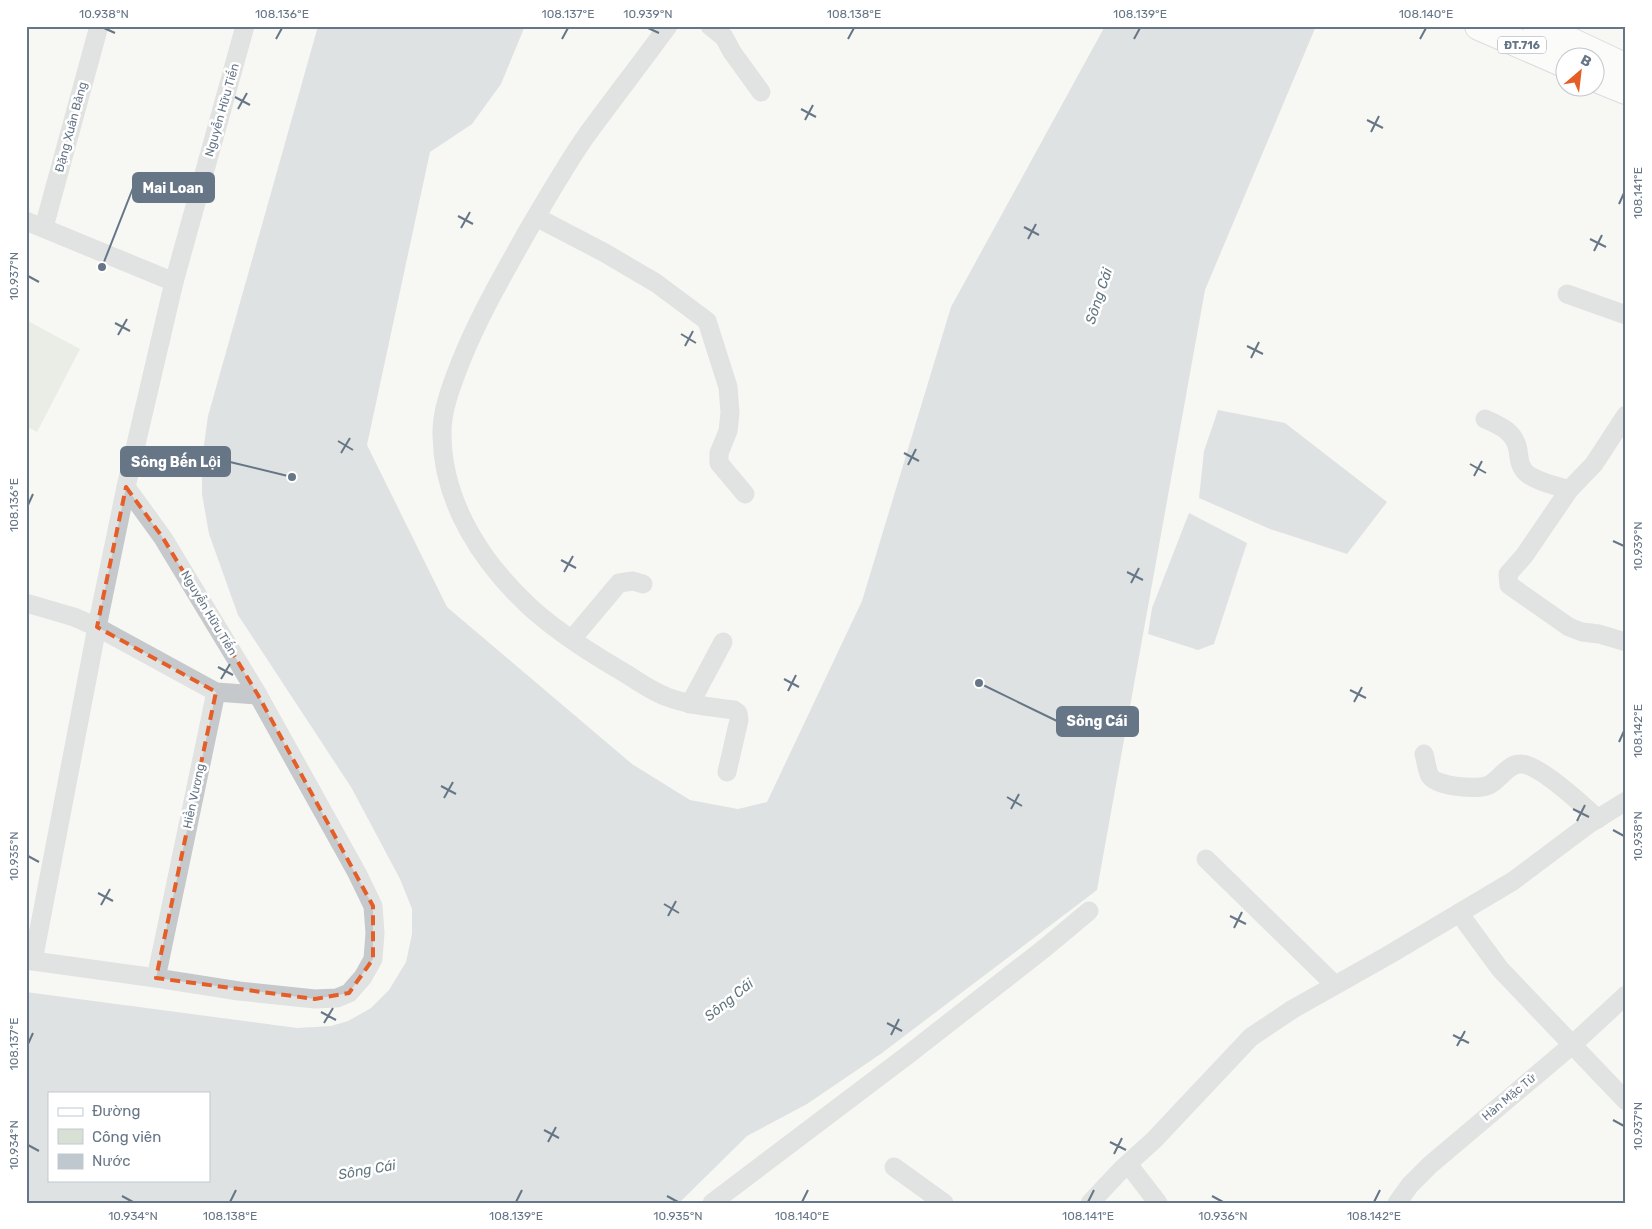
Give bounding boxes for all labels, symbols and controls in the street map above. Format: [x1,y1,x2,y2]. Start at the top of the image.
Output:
text: 10.938°N [79,7,129,21]
text: 108.136°E [255,7,309,21]
text: 108.137°E [542,7,594,21]
text: 10.939°N [623,7,673,21]
text: 108.138°E [827,7,881,21]
text: 108.139°E [1113,7,1167,21]
text: 108.140°E [1399,7,1453,21]
road number: ĐT.716 [1498,36,1546,54]
north arrow [1554,48,1604,98]
text: B [1578,51,1594,71]
street label: Nguyễn Hữu Tiến [201,62,242,158]
street label: Đặng Xuân Bảng [52,80,90,174]
text: 108.141°E [1631,167,1645,219]
callout: Mai Loan [133,173,214,202]
text: Mai Loan [143,180,203,197]
text: 10.937°N [7,252,21,300]
water label: Sông Cái [1082,265,1116,326]
callout: Sông Bến Lội [121,447,230,476]
text: Sông Bến Lội [131,452,221,471]
text: 108.136°E [7,478,21,532]
text: 10.939°N [1631,521,1645,571]
street label: Nguyễn Hữu Tiến [178,568,240,658]
text: 108.142°E [1631,704,1645,758]
callout: Sông Cái [1057,707,1138,736]
text: Sông Cái [1067,713,1127,730]
street label: Hiền Vương [180,762,208,830]
text: 10.938°N [1631,811,1645,861]
text: 10.935°N [7,831,21,881]
water label: Sông Cái [701,975,757,1025]
text: 108.137°E [7,1018,21,1070]
street label: Hàn Mặc Tử [1479,1070,1539,1124]
legend [48,1092,210,1182]
text: Đường [92,1102,140,1120]
text: 10.937°N [1631,1102,1645,1150]
text: 10.934°N [7,1120,21,1170]
text: Công viên [92,1128,161,1146]
text: Nước [92,1152,131,1170]
water label: Sông Cái [337,1156,398,1183]
text: 10.934°N [108,1209,158,1223]
text: 108.138°E [203,1209,257,1223]
text: 108.139°E [489,1209,543,1223]
text: 10.935°N [653,1209,703,1223]
text: 108.140°E [775,1209,829,1223]
text: 108.141°E [1062,1209,1114,1223]
text: 10.936°N [1198,1209,1248,1223]
text: 108.142°E [1347,1209,1401,1223]

